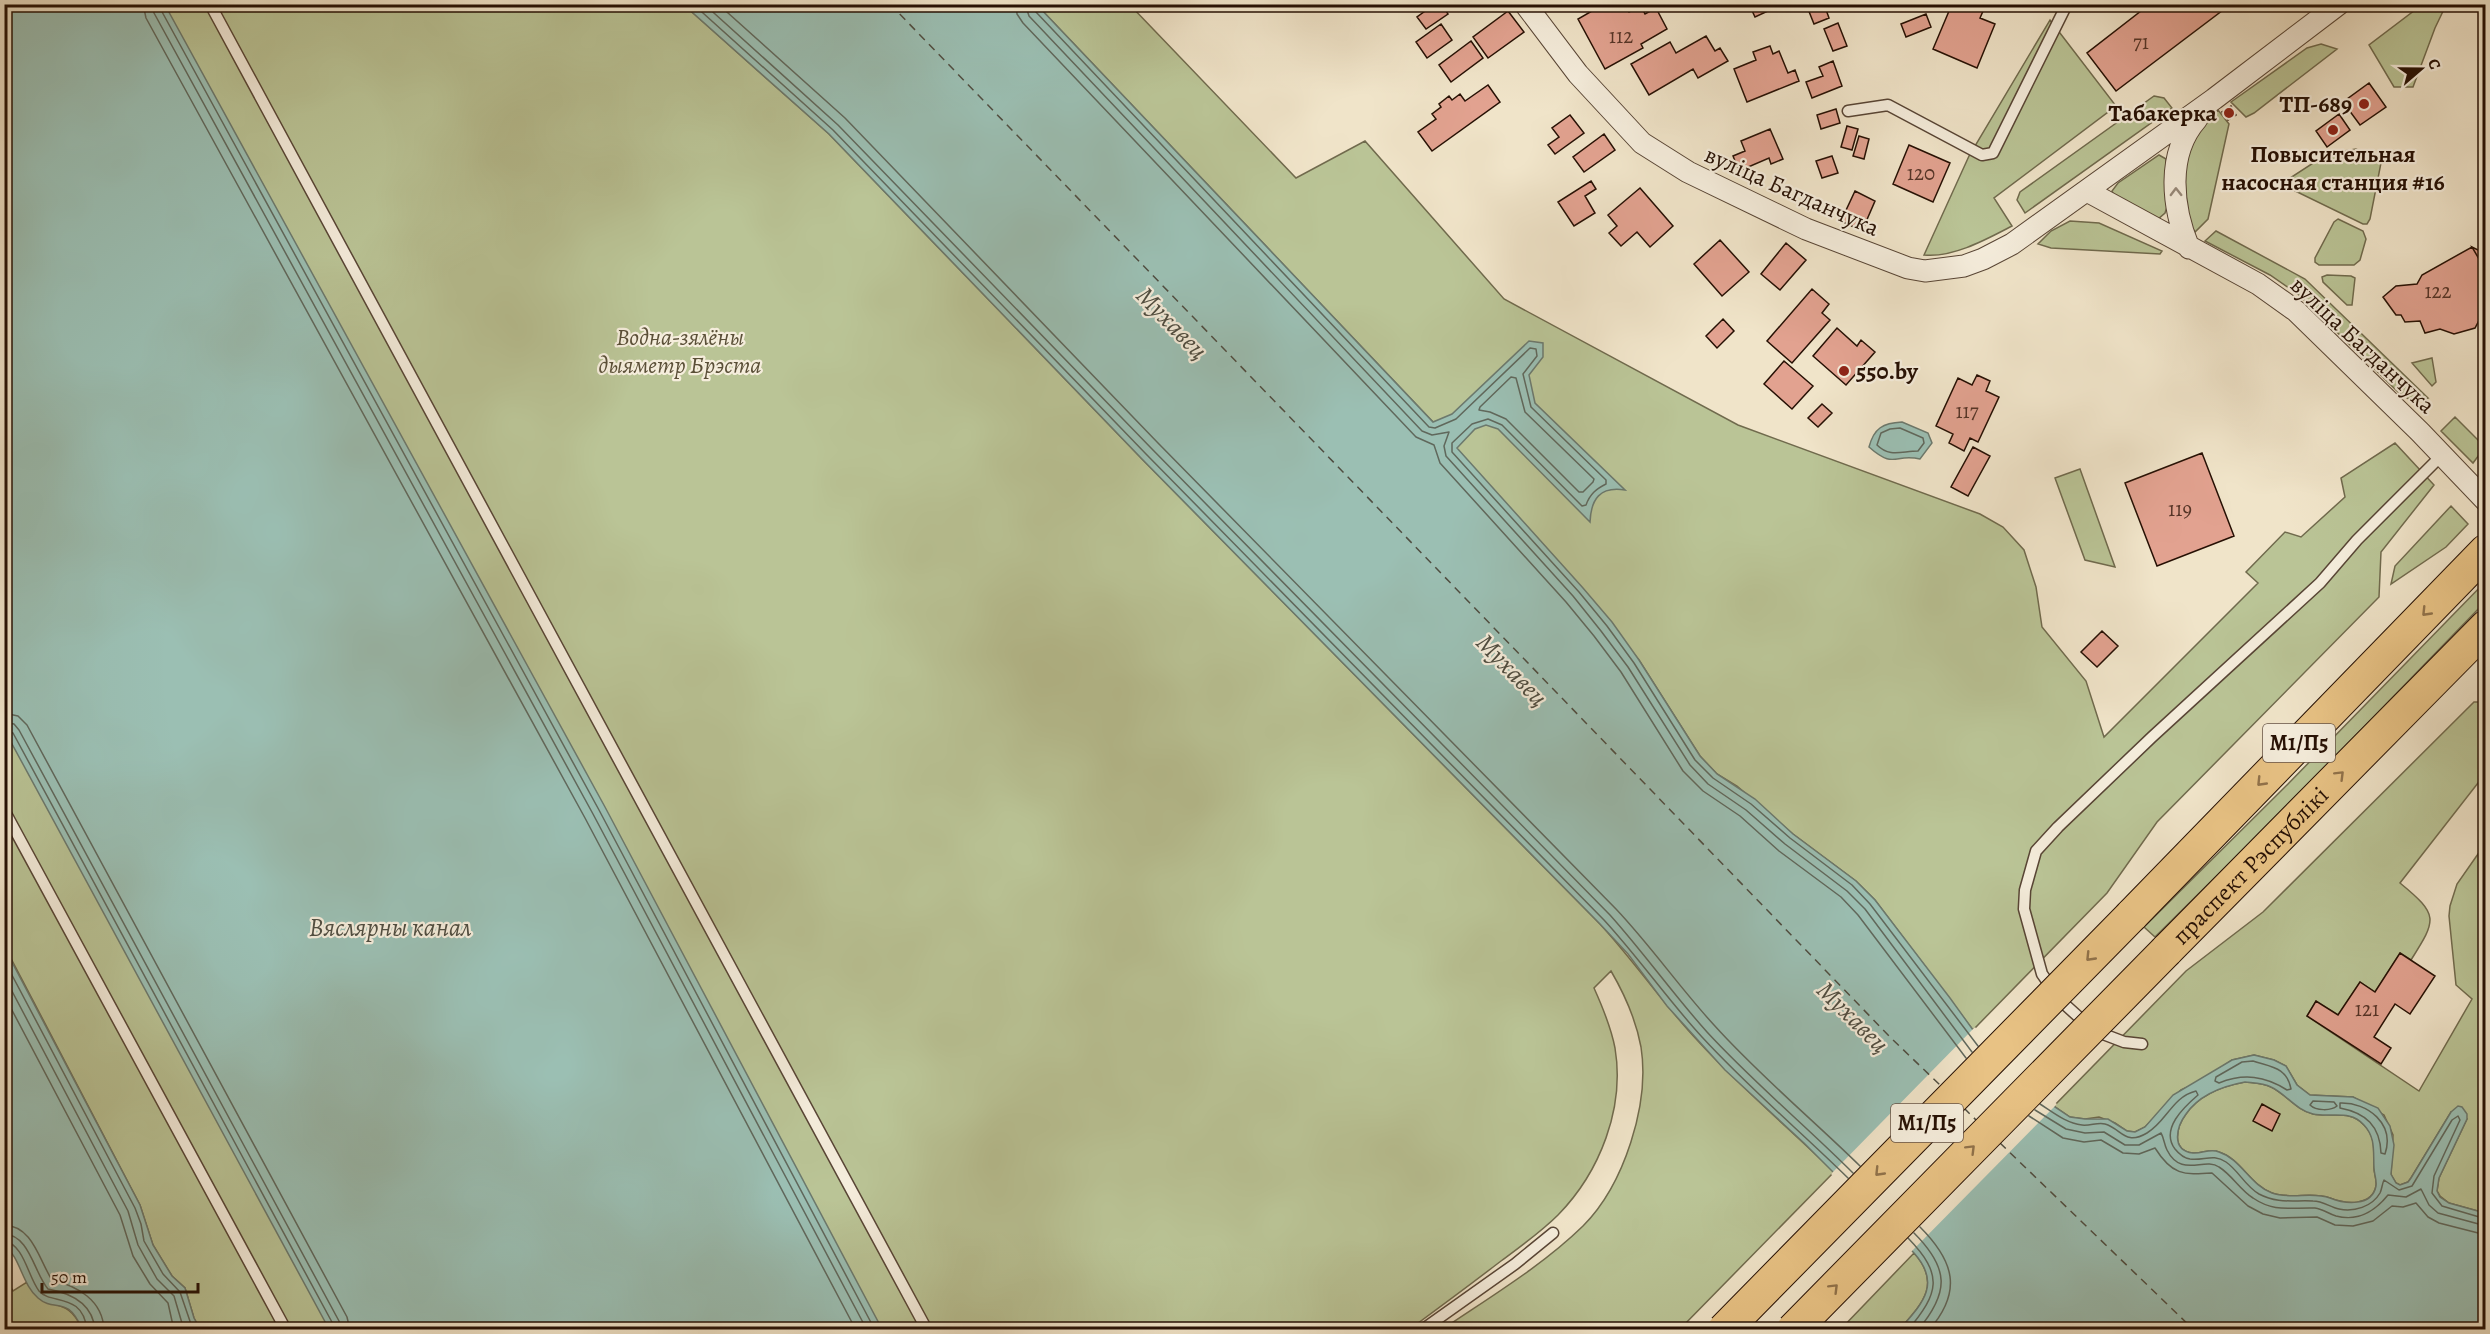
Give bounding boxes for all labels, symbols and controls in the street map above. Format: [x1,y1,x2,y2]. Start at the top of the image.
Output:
house number: 112 [1609,22,1633,50]
house number: 71 [2133,28,2149,56]
north arrow [2391,39,2451,99]
text: С [2422,56,2446,73]
place label: ТП-689 [2279,88,2352,120]
place label: Табакерка [2109,97,2218,129]
marker: ТП-689 [2357,97,2371,111]
marker: Табакерка [2222,106,2236,120]
marker: Повысительная насосная станция #16 [2326,123,2340,137]
street label: вуліца Багданчука [1700,138,1884,244]
place label: Повысительная насосная станция #16 [2221,138,2445,198]
house number: 120 [1907,159,1935,187]
one-way arrow [2170,187,2182,196]
street label: вуліца Багданчука [2283,269,2443,421]
house number: 122 [2424,277,2452,305]
water label: Мухавец [1128,279,1216,367]
park label: Водна-зялёны дыяметр Брэста [599,321,761,381]
place label: 550.by [1856,355,1919,387]
marker: 550.by [1837,364,1851,378]
house number: 117 [1955,397,1979,425]
house number: 119 [2168,495,2192,523]
one-way arrow [2423,604,2434,615]
water label: Мухавец [1468,626,1556,714]
road number: М1/П5 [2263,724,2335,762]
one-way arrow [2333,771,2344,781]
one-way arrow [2257,775,2268,785]
street label: праспект Рэспублікі [2165,780,2335,952]
water label: Вяслярны канал [309,910,472,945]
one-way arrow [2086,950,2097,961]
water label: Мухавец [1809,973,1897,1061]
house number: 121 [2355,995,2379,1023]
road number: М1/П5 [1891,1104,1963,1142]
one-way arrow [1964,1145,1975,1155]
one-way arrow [1876,1164,1887,1175]
scale bar [42,1256,198,1294]
text: 50 m [51,1265,87,1289]
one-way arrow [1827,1284,1838,1295]

